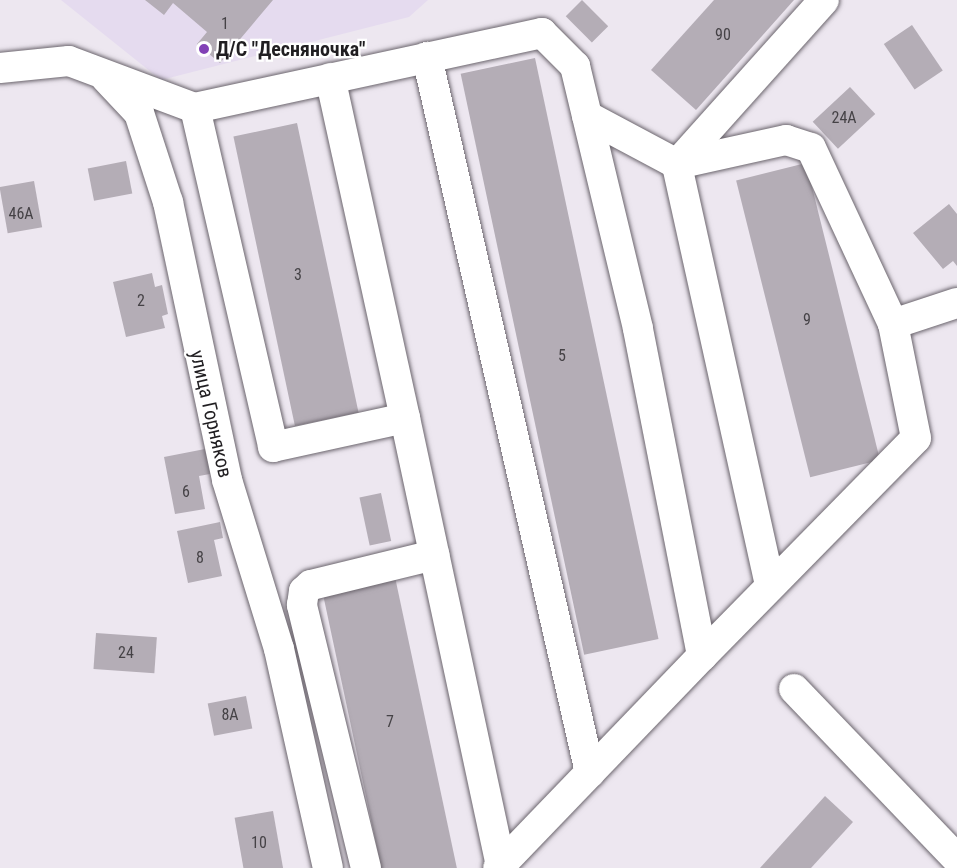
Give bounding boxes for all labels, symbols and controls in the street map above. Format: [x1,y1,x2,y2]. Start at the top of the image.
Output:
house number: 1 [221,14,229,34]
house number: 90 [715,25,731,45]
place label: Д/С "Десняночка" [216,37,365,61]
marker: Д/С "Десняночка" [197,42,211,56]
house number: 24А [831,108,857,128]
house number: 46А [8,204,34,224]
house number: 3 [294,265,302,285]
house number: 2 [137,291,145,311]
house number: 9 [803,310,811,330]
house number: 5 [558,346,566,366]
street label: улица Горняков [185,348,237,480]
house number: 6 [182,482,190,502]
house number: 8 [196,548,204,568]
house number: 24 [118,643,134,663]
house number: 8А [221,705,239,725]
house number: 7 [386,712,394,732]
house number: 10 [251,833,267,853]

